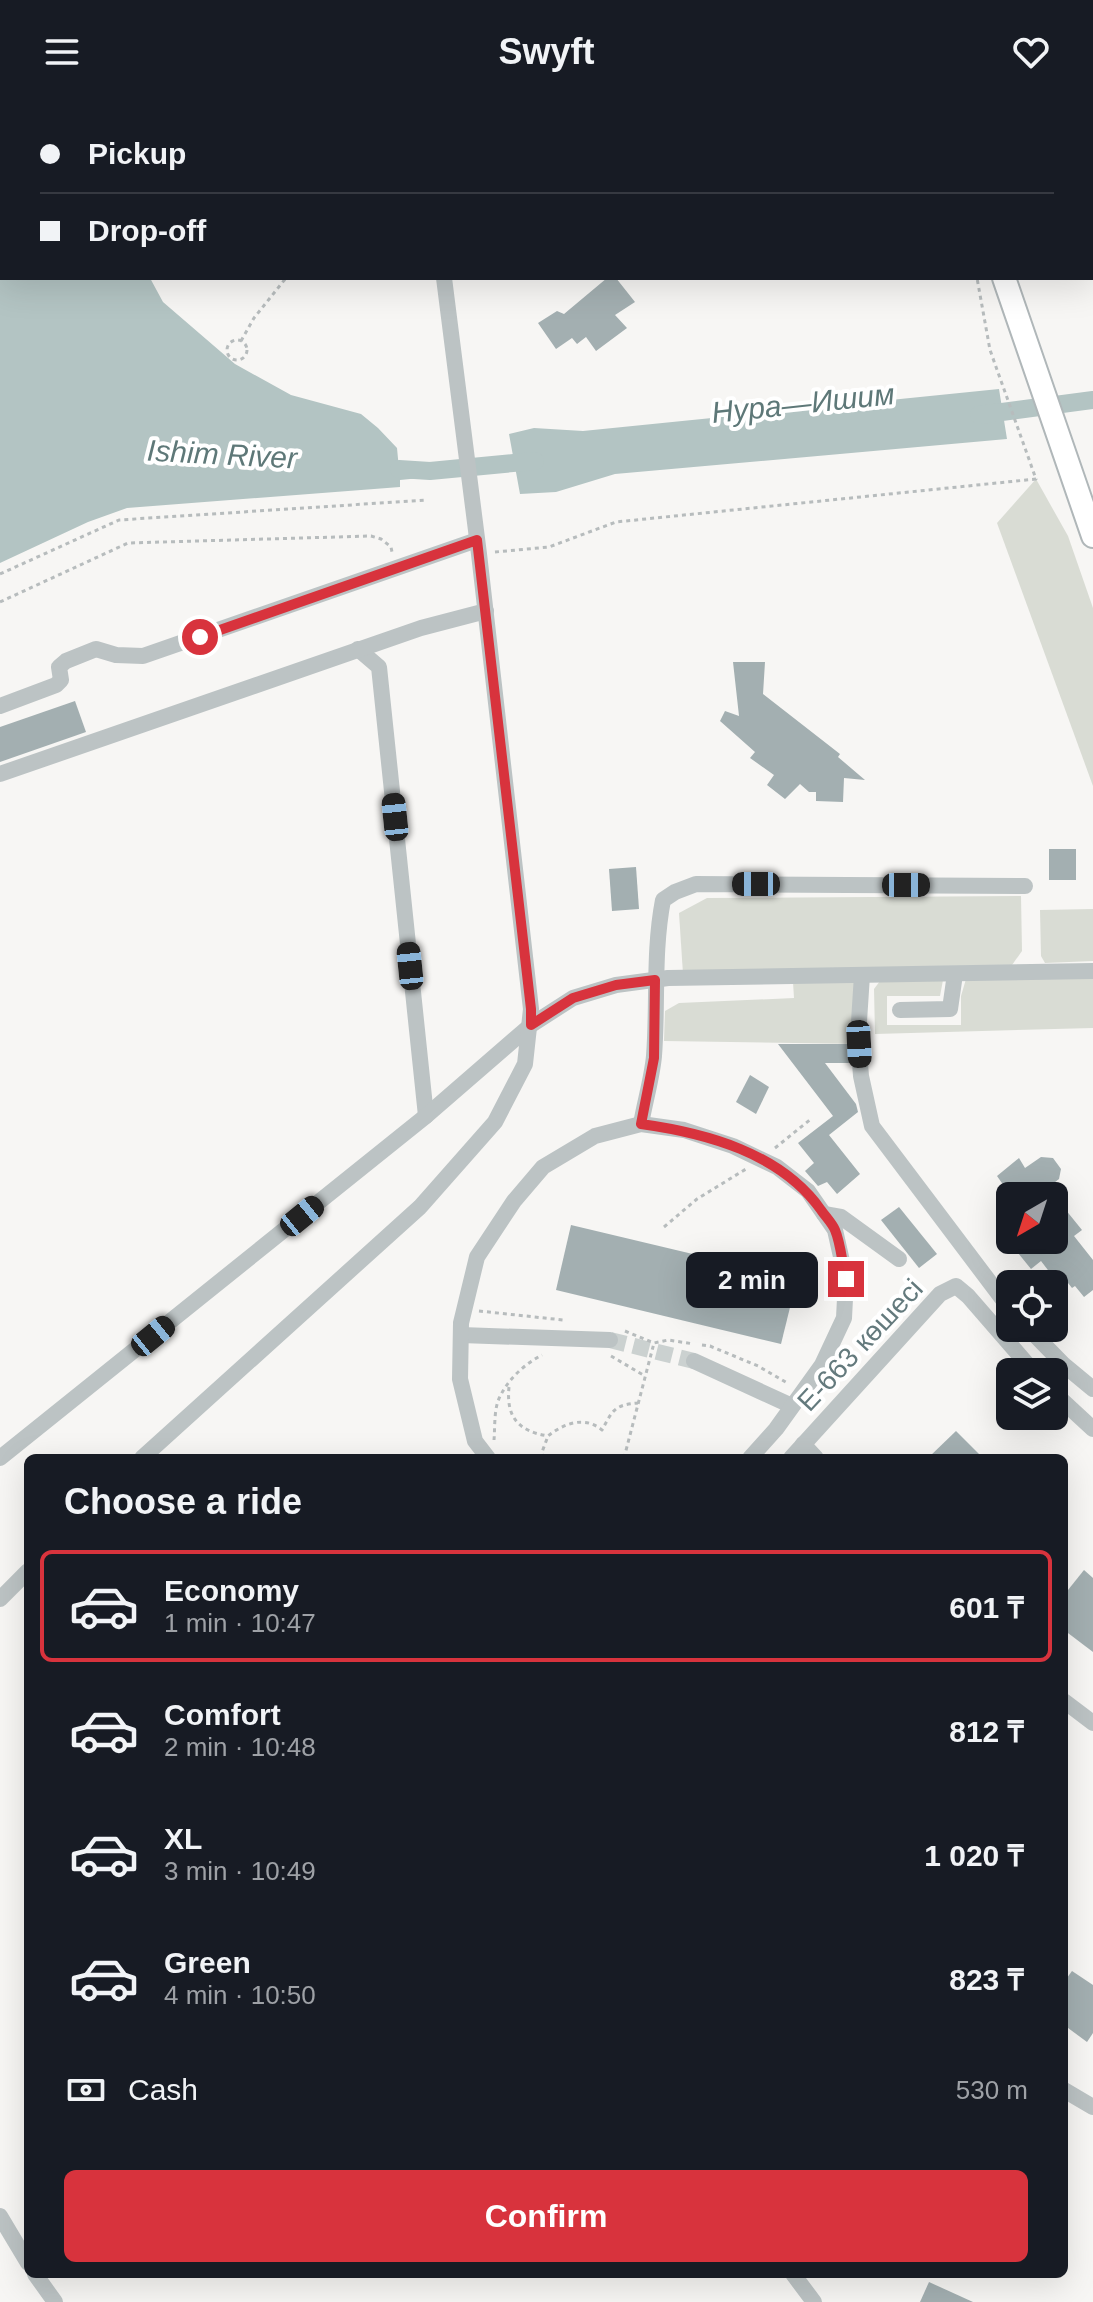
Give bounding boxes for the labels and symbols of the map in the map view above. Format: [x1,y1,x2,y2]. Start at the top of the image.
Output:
water label: Нура—Ишим [710,377,896,429]
water label: Ishim River [146,434,299,474]
route start [182,619,218,655]
car [381,792,409,842]
car [732,872,780,896]
car [882,873,930,897]
car [396,941,424,991]
car [846,1019,872,1069]
north arrow [996,1182,1068,1254]
car [276,1192,328,1240]
callout: 2 min [686,1251,818,1307]
route end [828,1261,864,1297]
street label: Е-663 көшесі [791,1273,929,1417]
car [127,1312,179,1360]

